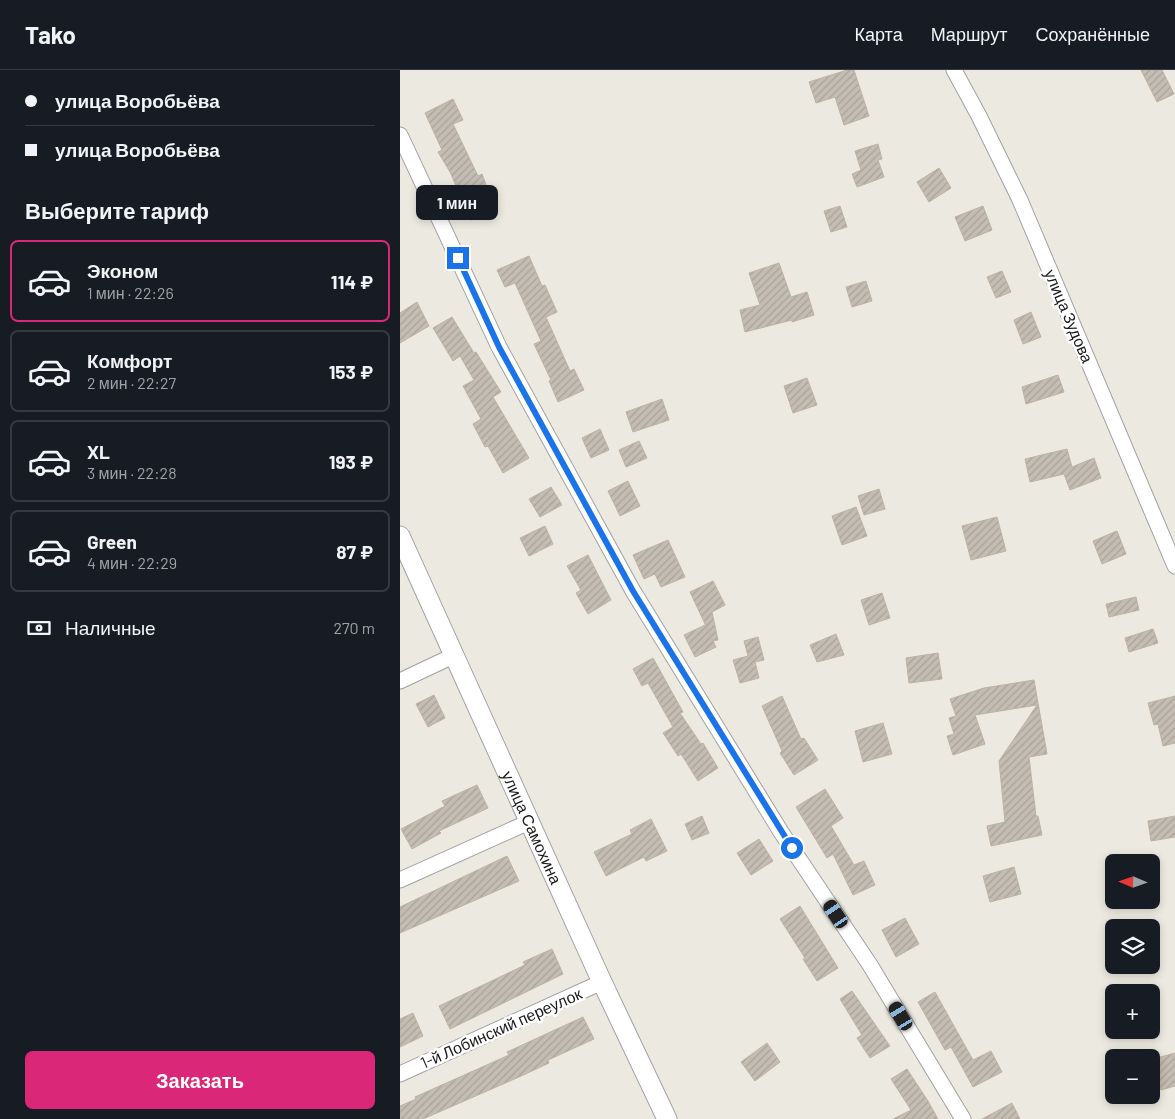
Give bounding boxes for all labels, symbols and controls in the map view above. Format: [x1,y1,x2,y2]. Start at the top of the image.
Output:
text: Tako [25,20,76,49]
text: Карта [855,23,903,45]
text: Маршрут [931,23,1007,45]
text: Сохранённые [1035,23,1150,45]
text: улица Воробьёва [55,89,220,112]
text: улица Воробьёва [55,138,220,161]
callout: 1 мин [417,186,499,220]
text: 1 мин [437,193,477,212]
text: Выберите тариф [25,197,209,223]
route end [447,247,469,269]
icon: car [27,259,72,304]
text: Эконом [87,259,158,282]
street label: улица Зудова [1041,266,1098,366]
text: 114 ₽ [331,270,373,293]
text: 1 мин · 22:26 [87,283,174,302]
icon: car [27,349,72,394]
text: Комфорт [87,349,172,372]
text: 153 ₽ [329,360,373,383]
text: 2 мин · 22:27 [87,373,176,392]
icon: car [27,439,72,484]
text: XL [87,440,110,463]
text: 193 ₽ [329,450,373,473]
text: 3 мин · 22:28 [87,463,176,482]
icon: car [27,529,72,574]
text: Green [87,530,137,553]
text: 87 ₽ [336,540,373,563]
text: 4 мин · 22:29 [87,553,177,572]
icon: cash [25,614,53,642]
text: Наличные [65,616,156,639]
text: 270 m [333,618,375,637]
street label: улица Самохина [499,768,566,887]
route start [781,837,803,859]
north arrow [1105,854,1160,909]
map controls [1105,854,1160,1104]
car [821,897,850,931]
button: layers [1105,919,1160,974]
street label: 1-й Лобинский переулок [417,983,585,1072]
button: + [1105,984,1160,1039]
car [886,999,915,1033]
button: − [1105,1049,1160,1104]
button: Заказать [25,1051,375,1109]

